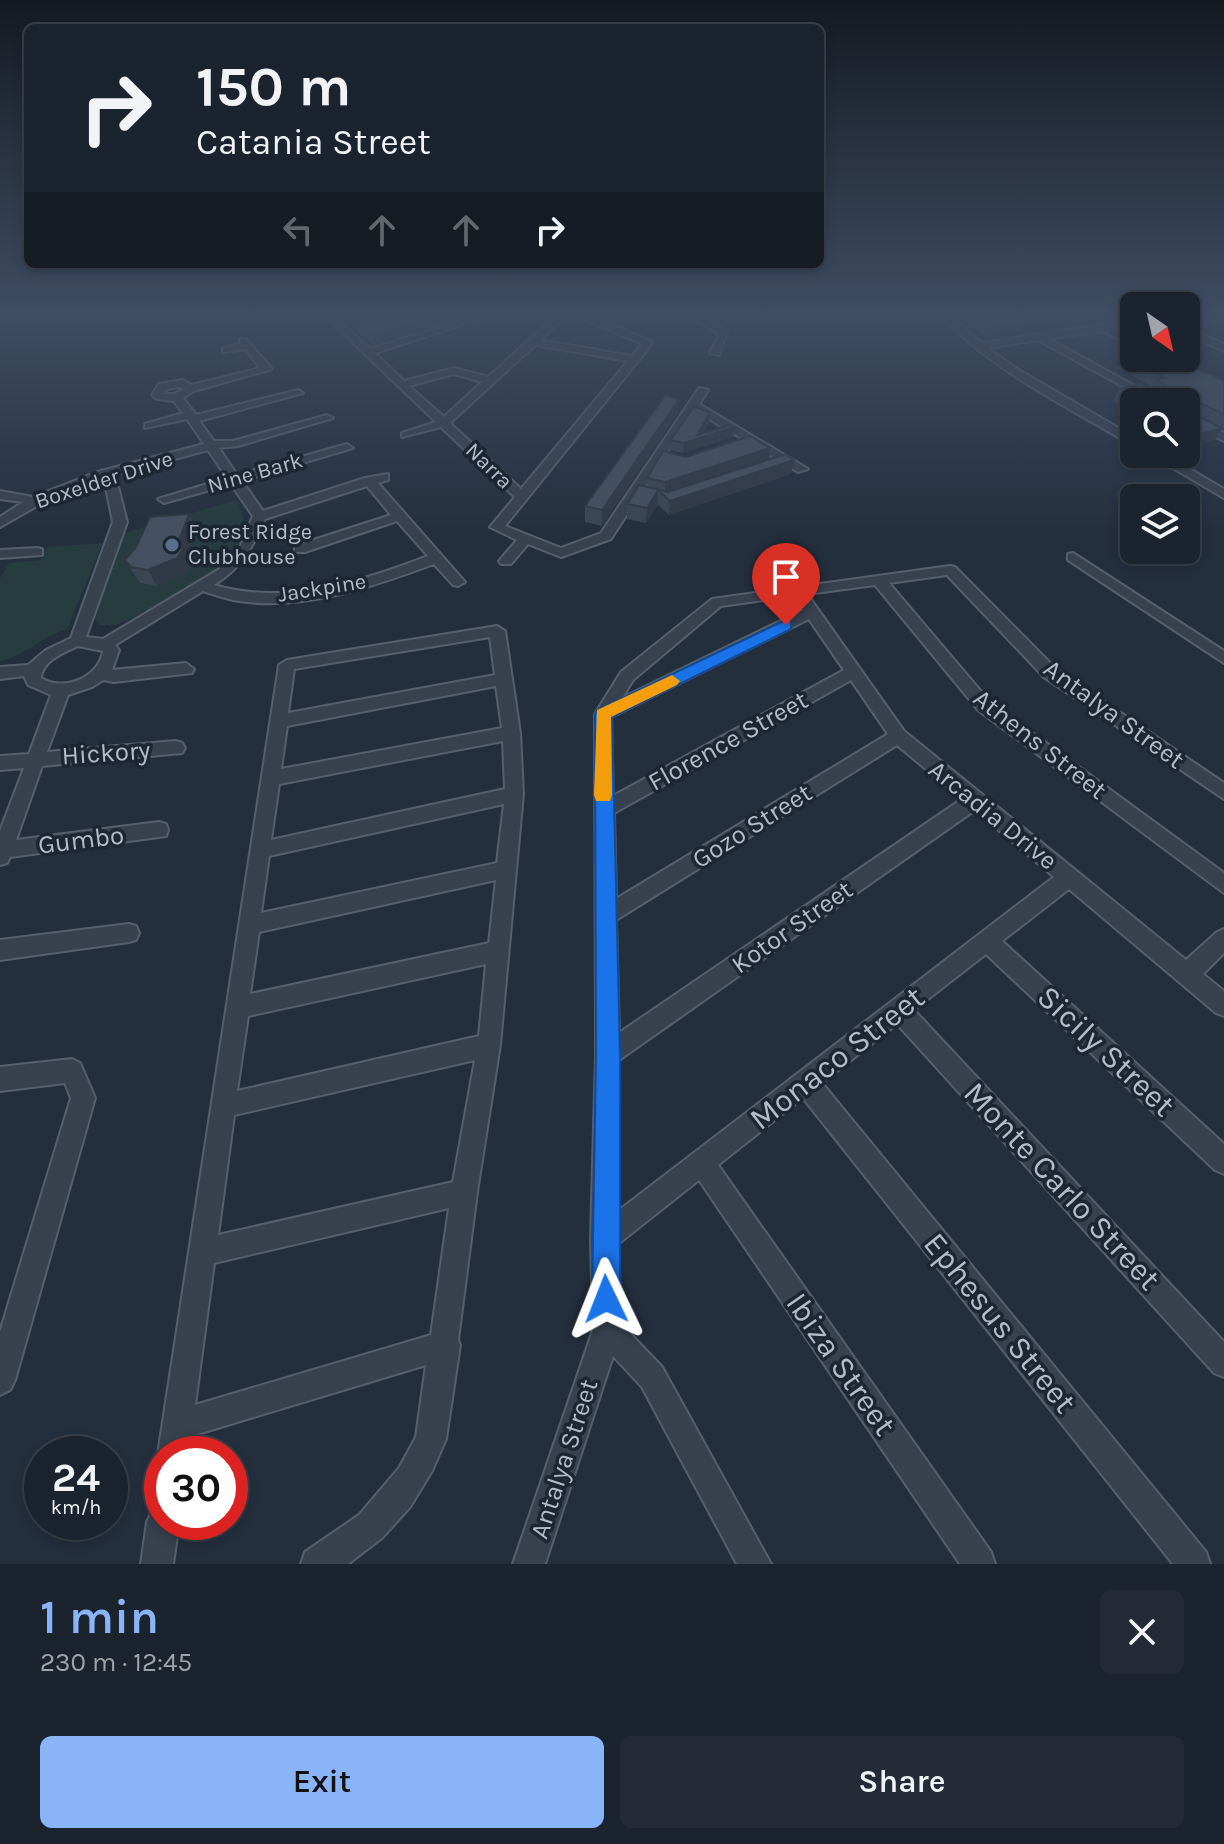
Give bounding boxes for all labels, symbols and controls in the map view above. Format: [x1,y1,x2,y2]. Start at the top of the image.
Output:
text: 150 m [196,54,351,119]
icon: right [64,56,168,160]
text: Catania Street [196,121,431,163]
icon: left [276,208,320,252]
icon: ahead [360,208,404,252]
icon: ahead [444,208,488,252]
icon: right [528,208,572,252]
north arrow [1120,292,1200,372]
map controls [1120,292,1200,564]
button: search [1120,388,1200,468]
street label: Narra [460,437,518,495]
street label: Boxelder Drive [32,445,176,515]
street label: Nine Bark [205,447,305,499]
button: layers [1120,484,1200,564]
place label: Forest Ridge Clubhouse [188,519,312,570]
marker: Forest Ridge Clubhouse [163,536,181,554]
pin [752,543,820,625]
icon: arrive [764,555,808,599]
street label: Jackpine [276,568,368,608]
street label: Antalya Street [1038,653,1190,775]
street label: Athens Street [967,682,1113,806]
street label: Florence Street [643,684,813,798]
street label: Hickory [61,734,151,772]
street label: Arcadia Drive [922,754,1064,876]
street label: Gozo Street [687,777,818,875]
street label: Gumbo [36,819,126,861]
street label: Kotor Street [725,874,859,980]
street label: Monaco Street [742,978,932,1138]
street label: Sicily Street [1030,978,1182,1124]
street label: Monte Carlo Street [956,1074,1168,1298]
street label: Ephesus Street [916,1226,1084,1420]
position arrow [564,1257,648,1341]
street label: Ibiza Street [778,1286,904,1442]
street label: Antalya Street [524,1375,604,1543]
speed limit sign: 30 [144,1436,248,1540]
text: 24 [52,1454,100,1501]
text: km/h [51,1496,101,1519]
text: 1 min [40,1589,159,1645]
button: close [1100,1590,1184,1674]
text: 230 m · 12:45 [40,1647,192,1678]
button: Exit [40,1736,604,1828]
button: Share [620,1736,1184,1828]

